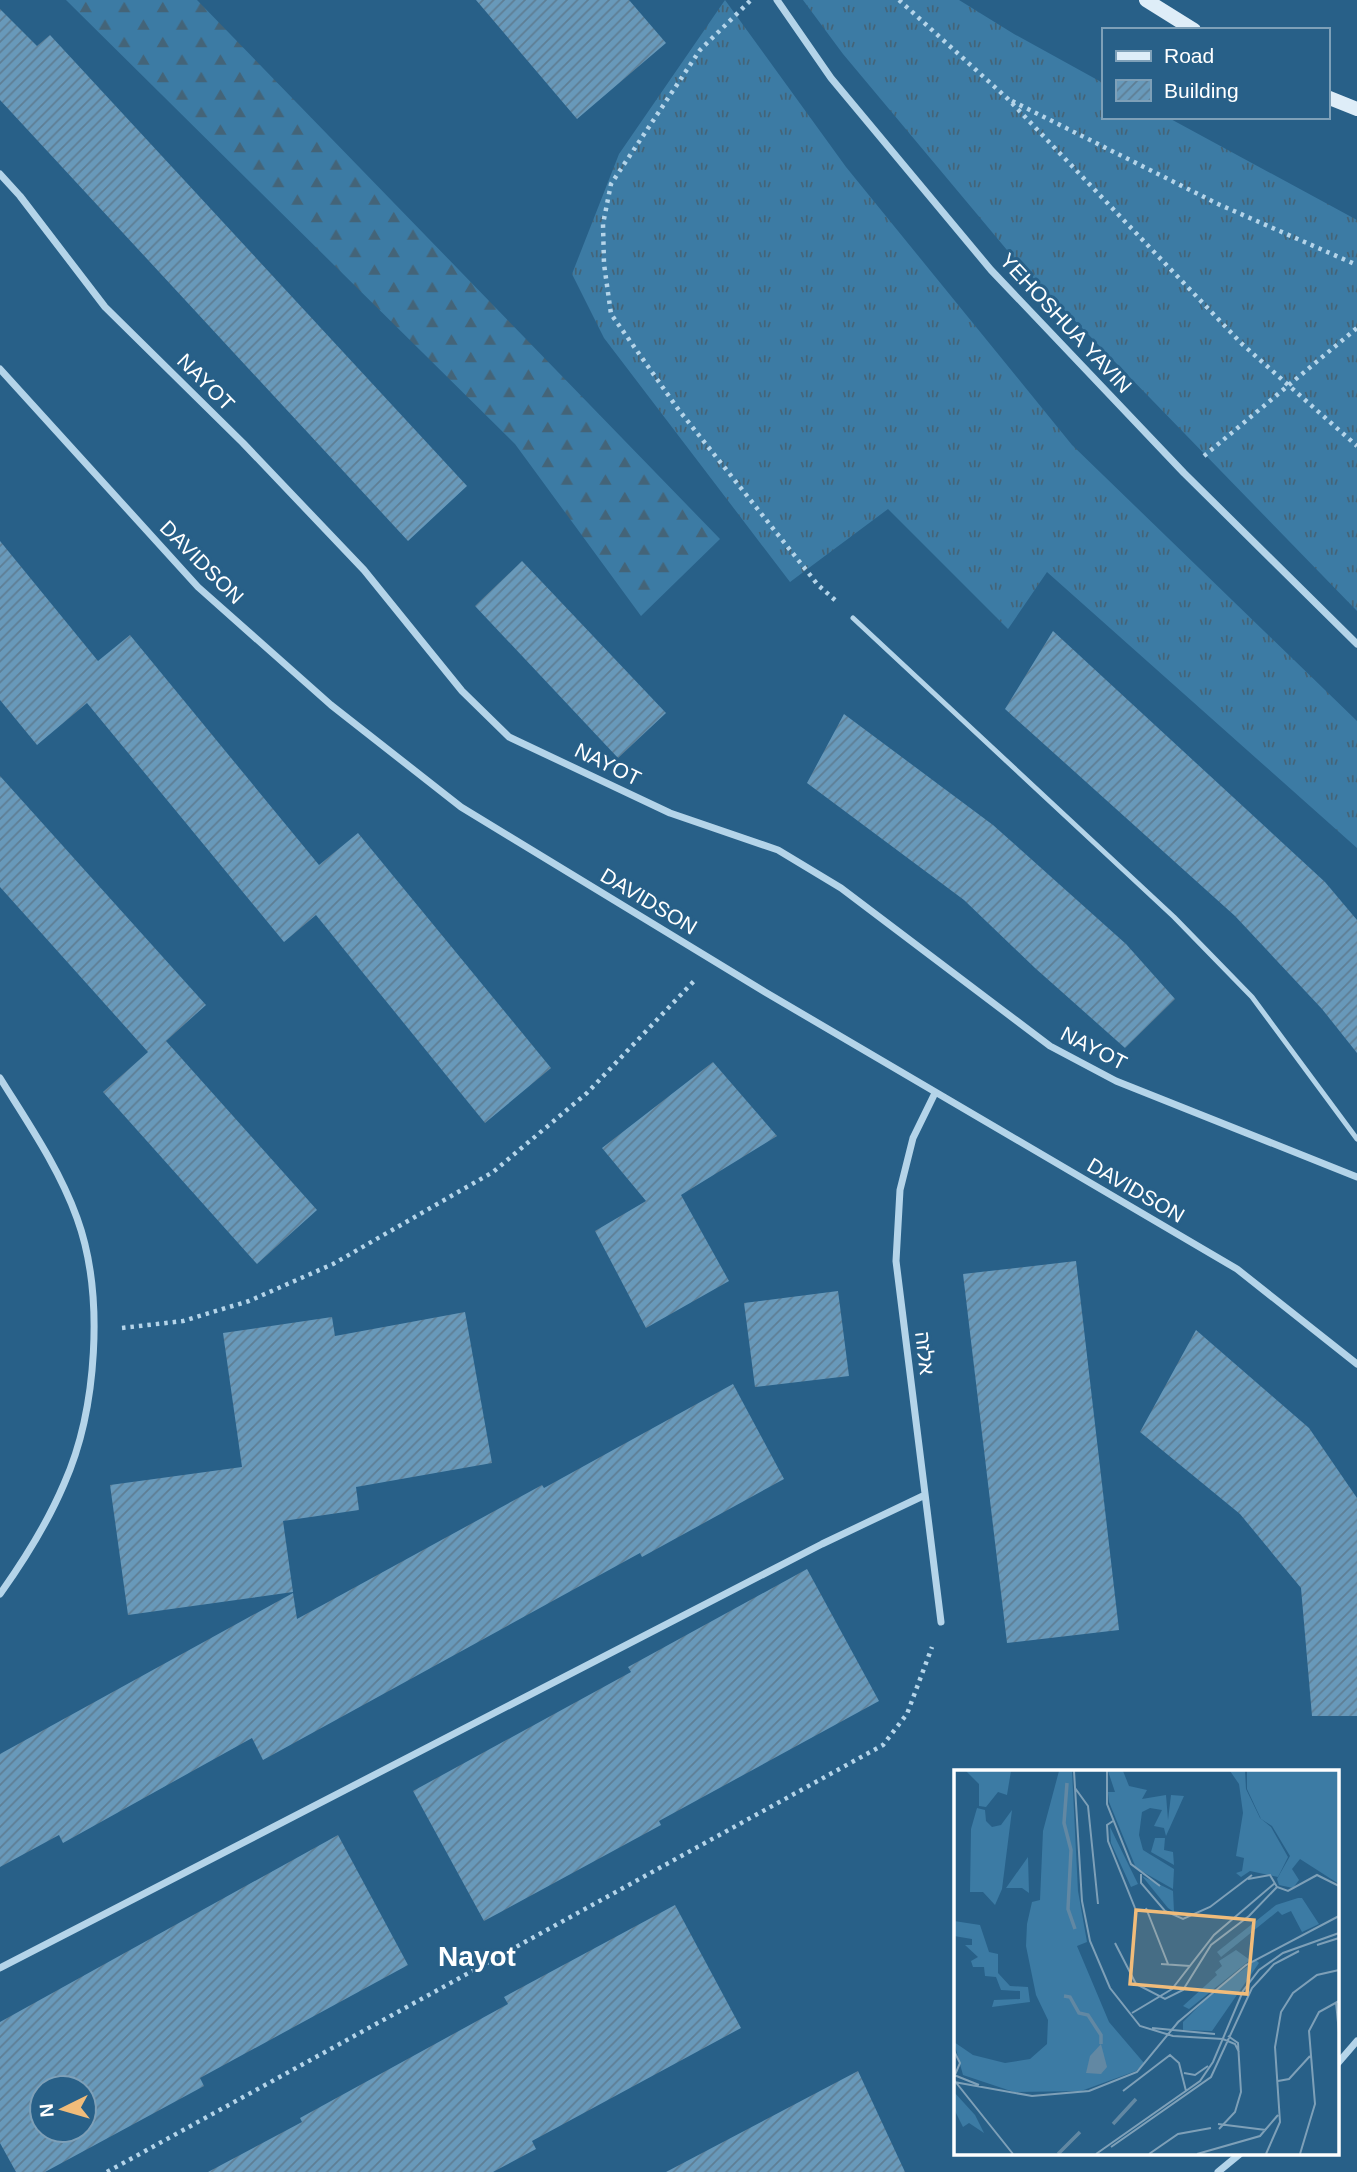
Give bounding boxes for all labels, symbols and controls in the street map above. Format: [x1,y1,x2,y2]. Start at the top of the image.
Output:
legend [1102,28,1329,119]
text: Road [1164,44,1214,67]
text: Building [1164,79,1239,102]
street label: YEHOSHUA YAVIN [996,249,1136,397]
street label: NAYOT [173,349,239,415]
street label: DAVIDSON [156,516,248,608]
street label: NAYOT [571,738,645,790]
street label: DAVIDSON [597,863,701,939]
street label: NAYOT [1057,1022,1131,1074]
street label: DAVIDSON [1083,1153,1189,1227]
street label: אלזה [911,1330,939,1376]
inset map [954,1770,1340,2154]
district label: Nayot [438,1941,516,1972]
north arrow [28,2074,98,2144]
text: N [36,2103,58,2118]

